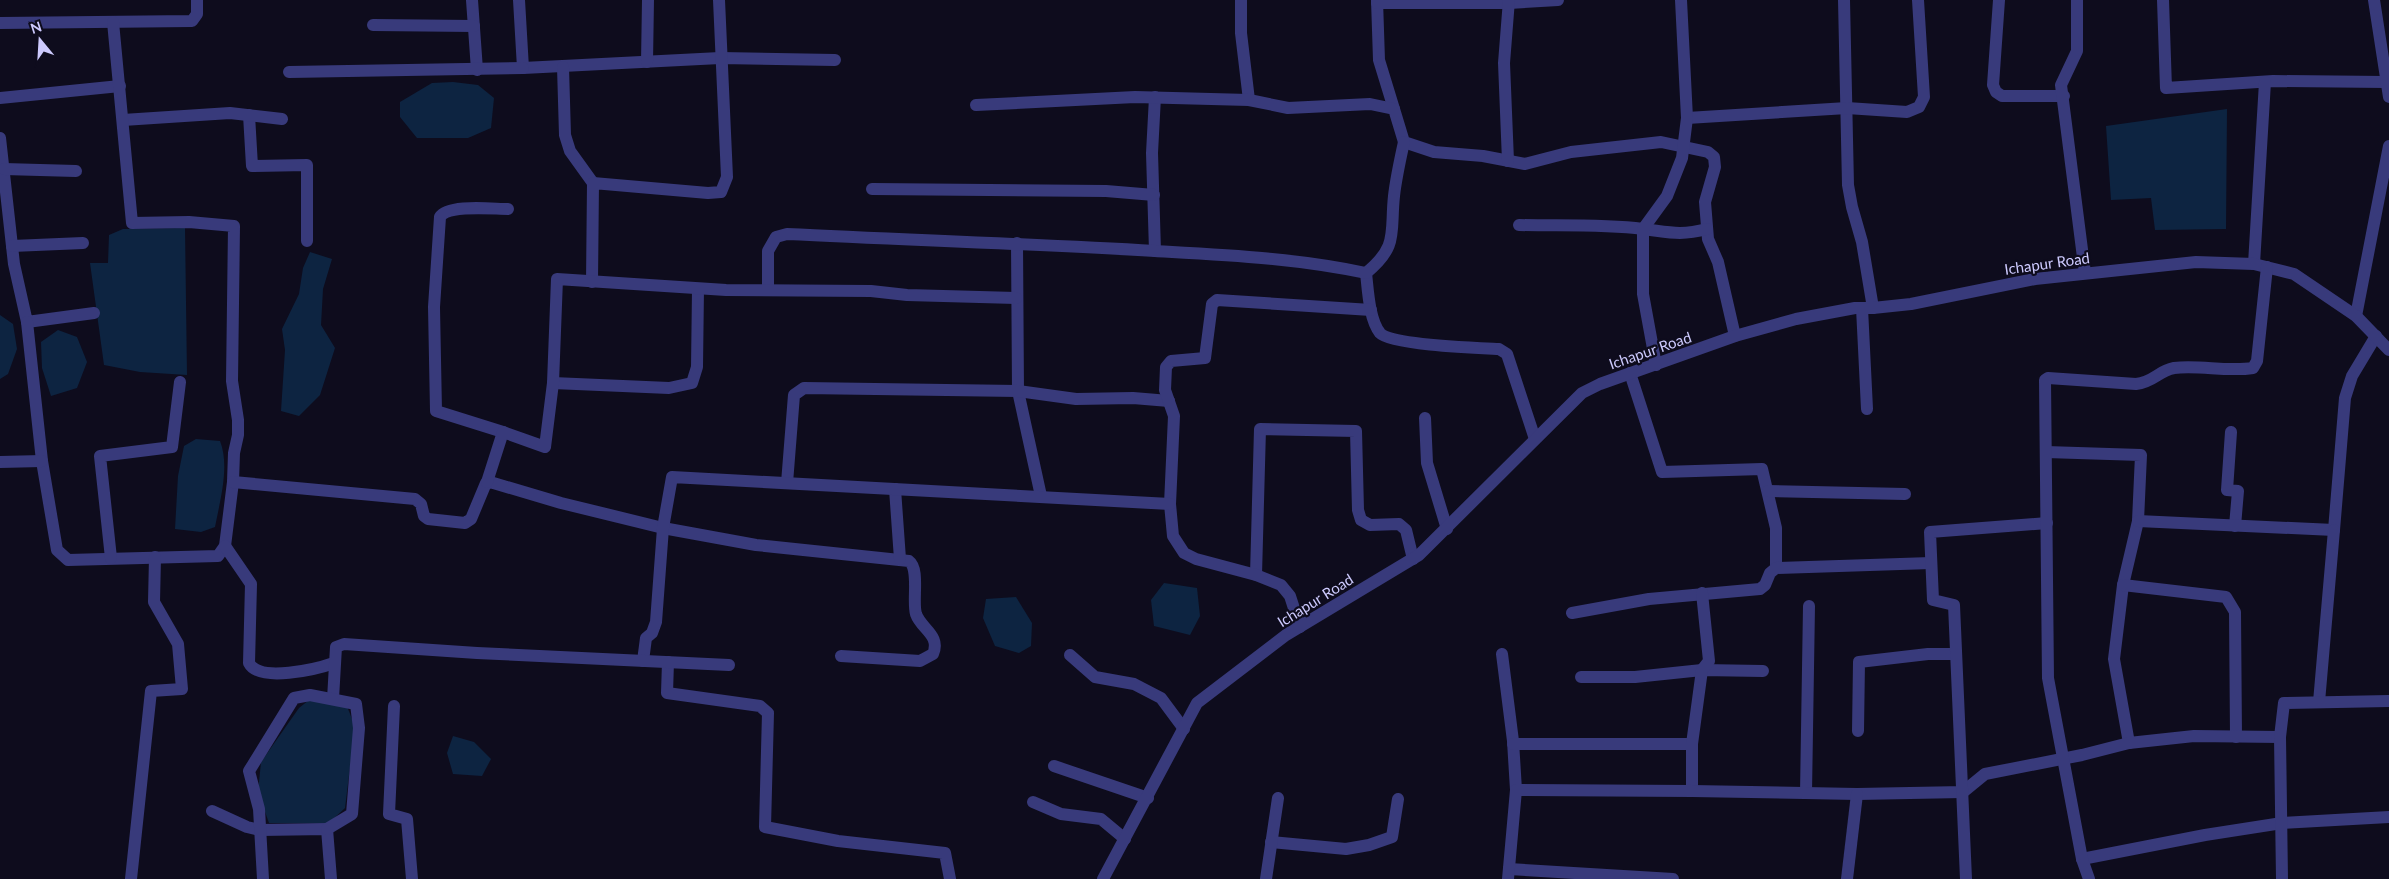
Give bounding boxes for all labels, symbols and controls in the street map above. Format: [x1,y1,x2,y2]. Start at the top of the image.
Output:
north arrow [15,15,65,65]
text: N [28,17,44,37]
street label: Ichapur Road [2003,248,2091,278]
street label: Ichapur Road [1606,327,1694,373]
street label: Ichapur Road [1274,570,1356,630]

